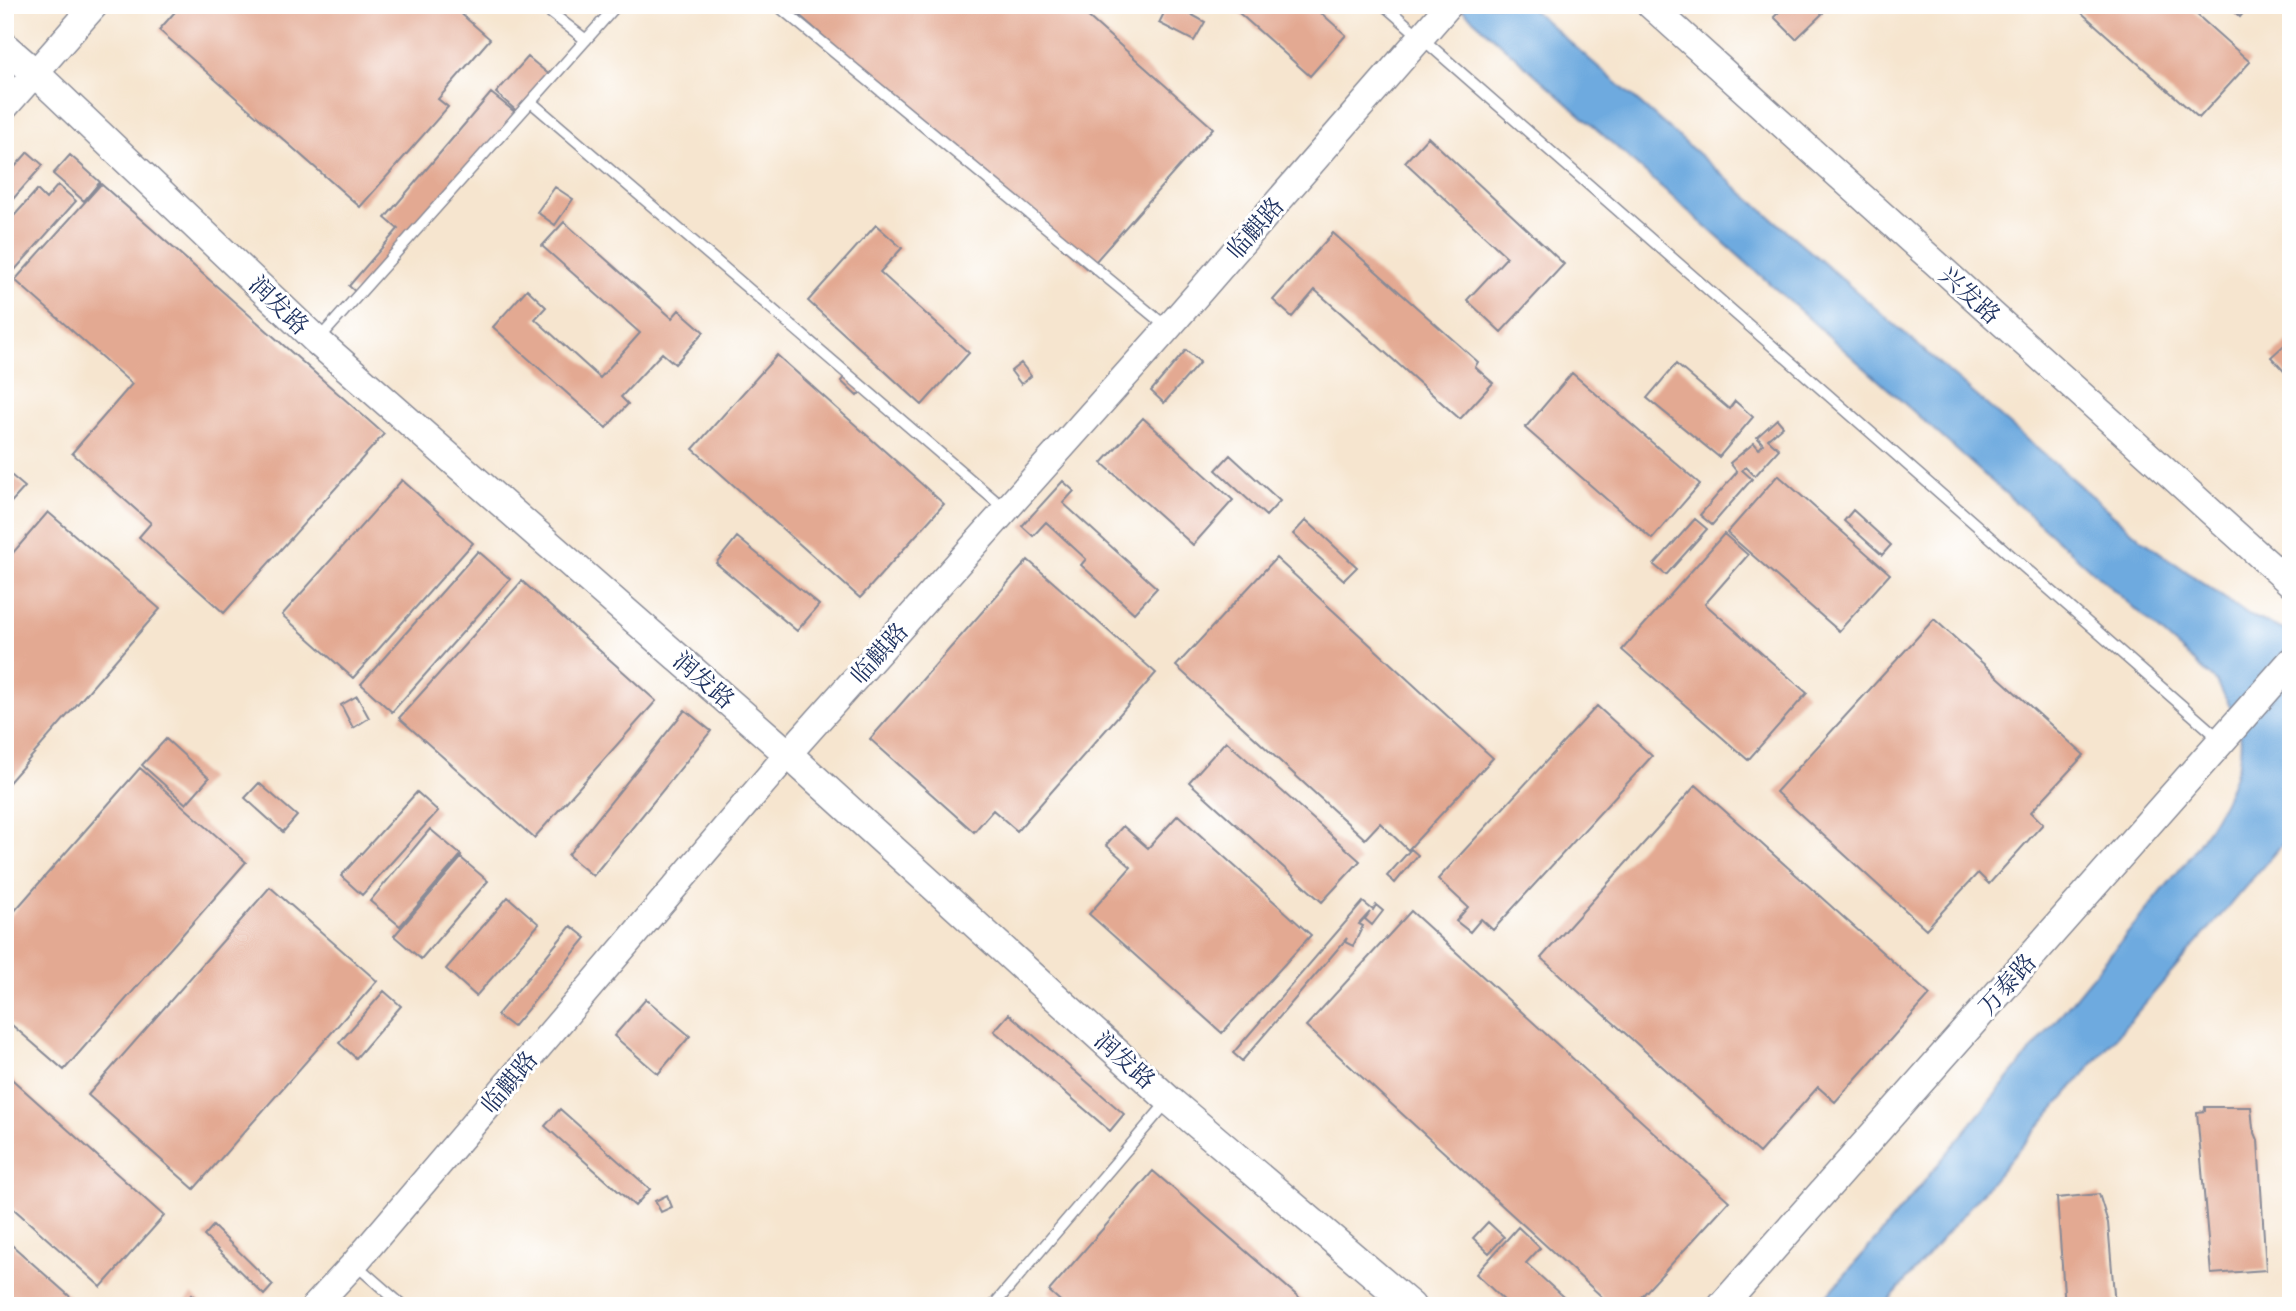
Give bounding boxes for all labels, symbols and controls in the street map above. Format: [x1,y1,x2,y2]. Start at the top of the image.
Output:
street label: 临麒路 [1220,191,1290,265]
street label: 兴发路 [1933,259,2007,331]
street label: 润发路 [242,269,316,341]
street label: 临麒路 [843,616,915,690]
street label: 润发路 [667,645,741,715]
street label: 万泰路 [1971,947,2043,1021]
street label: 润发路 [1088,1024,1162,1096]
street label: 临麒路 [474,1044,544,1120]

